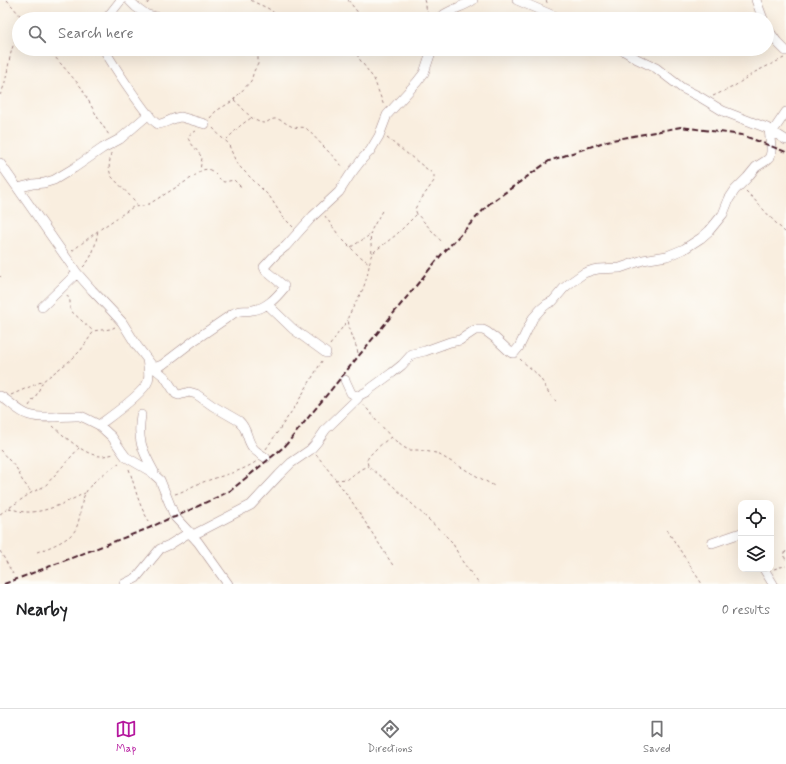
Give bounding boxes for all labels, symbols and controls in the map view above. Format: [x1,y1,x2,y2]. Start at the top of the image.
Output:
search box [12,12,774,56]
icon: search [26,23,48,45]
text: Search here [58,24,134,44]
map controls [738,500,774,572]
button: locate [738,500,774,536]
button: layers [738,536,774,572]
text: Nearby [16,599,68,621]
text: 0 results [722,602,770,619]
tab: Map [115,718,137,756]
tab: Directions [367,718,413,756]
tab: Saved [643,718,671,756]

